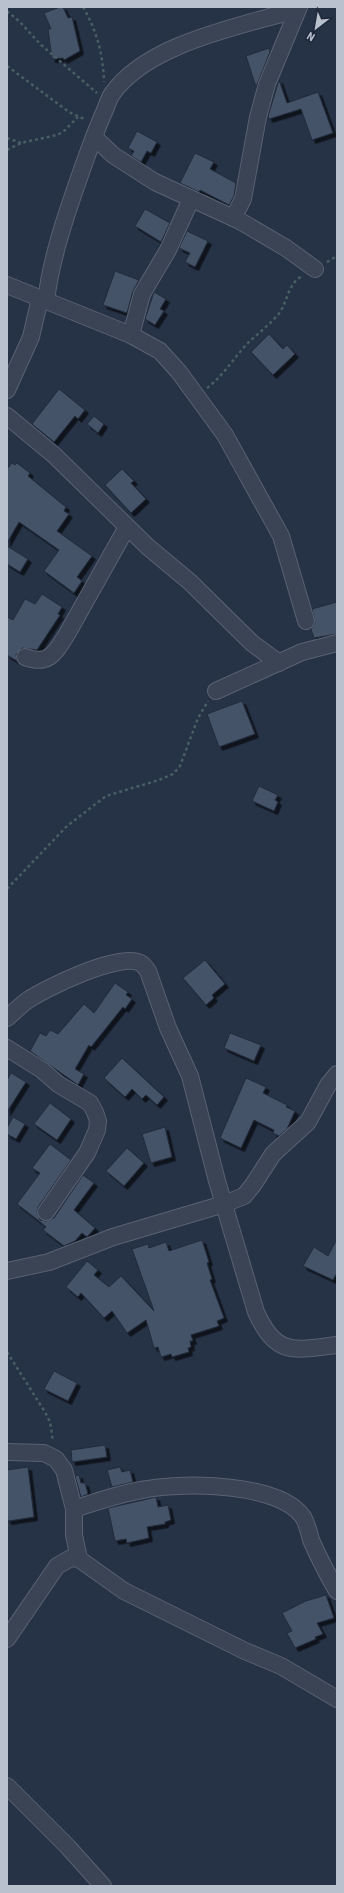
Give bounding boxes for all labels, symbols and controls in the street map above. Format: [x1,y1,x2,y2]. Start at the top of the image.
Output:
north arrow [296,8,336,48]
text: N [305,29,317,43]

